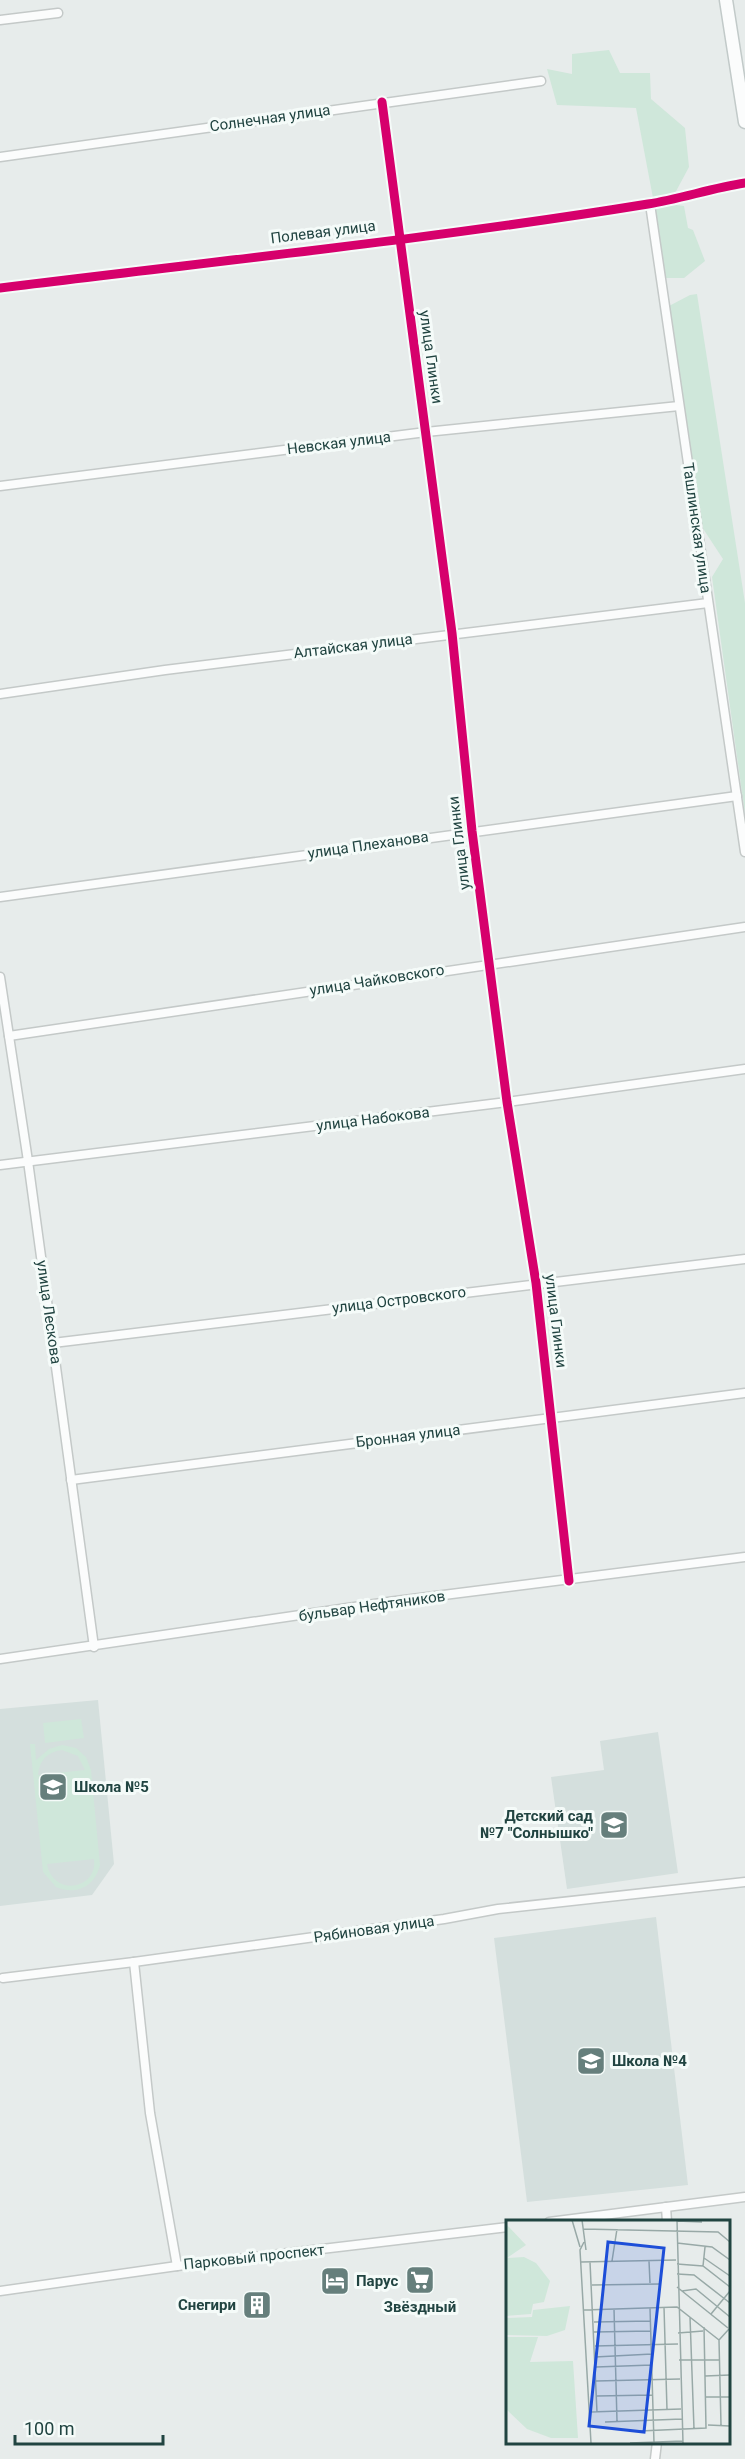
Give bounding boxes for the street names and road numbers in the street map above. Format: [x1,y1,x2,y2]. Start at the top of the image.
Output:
street label: Солнечная улица [209,101,331,135]
street label: Полевая улица [269,217,377,247]
street label: улица Глинки [416,309,446,405]
street label: Невская улица [286,428,392,458]
street label: Ташлинская улица [679,462,715,594]
street label: Алтайская улица [292,630,414,662]
street label: улица Глинки [444,795,474,891]
street label: улица Плеханова [306,828,430,862]
street label: улица Чайковского [308,960,446,1000]
street label: улица Набокова [315,1103,431,1135]
street label: улица Лескова [33,1259,65,1365]
street label: улица Глинки [541,1273,571,1369]
street label: улица Островского [331,1283,467,1317]
street label: Бронная улица [355,1421,461,1451]
street label: бульвар Нефтяников [298,1587,446,1625]
street label: Рябиновая улица [313,1912,435,1946]
street label: Парковый проспект [183,2241,325,2273]

